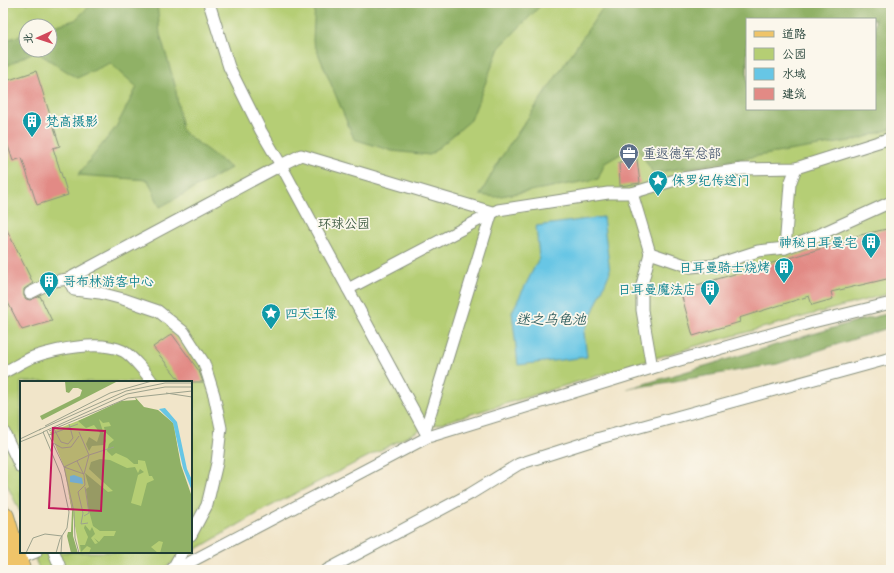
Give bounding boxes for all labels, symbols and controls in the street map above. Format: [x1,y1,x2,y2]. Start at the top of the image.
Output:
north arrow [18,18,58,58]
legend [746,18,876,110]
text: 道路 [782,25,806,42]
text: 北 [21,33,35,44]
text: 公园 [782,45,806,62]
text: 水域 [782,65,806,82]
text: 建筑 [782,85,806,102]
building icon: 梵高摄影 [21,110,43,138]
place label: 梵高摄影 [46,112,98,130]
office icon: 重返德军总部 [618,142,640,170]
place label: 重返德军总部 [643,144,721,162]
place icon: 侏罗纪传送门 [647,169,669,197]
place label: 侏罗纪传送门 [672,171,750,189]
park label: 环球公园 [318,214,370,232]
building icon: 神秘日耳曼宅 [860,231,882,259]
place label: 神秘日耳曼宅 [779,233,857,251]
building icon: 日耳曼骑士烧烤 [773,256,795,284]
place label: 日耳曼骑士烧烤 [679,258,770,276]
building icon: 哥布林游客中心 [38,270,60,298]
place label: 哥布林游客中心 [63,272,154,290]
building icon: 日耳曼魔法店 [699,278,721,306]
place label: 日耳曼魔法店 [618,280,696,298]
place icon: 四天王像 [260,302,282,330]
place label: 四天王像 [285,304,337,322]
water label: 迷之乌龟池 [516,309,587,328]
inset map [20,381,192,553]

